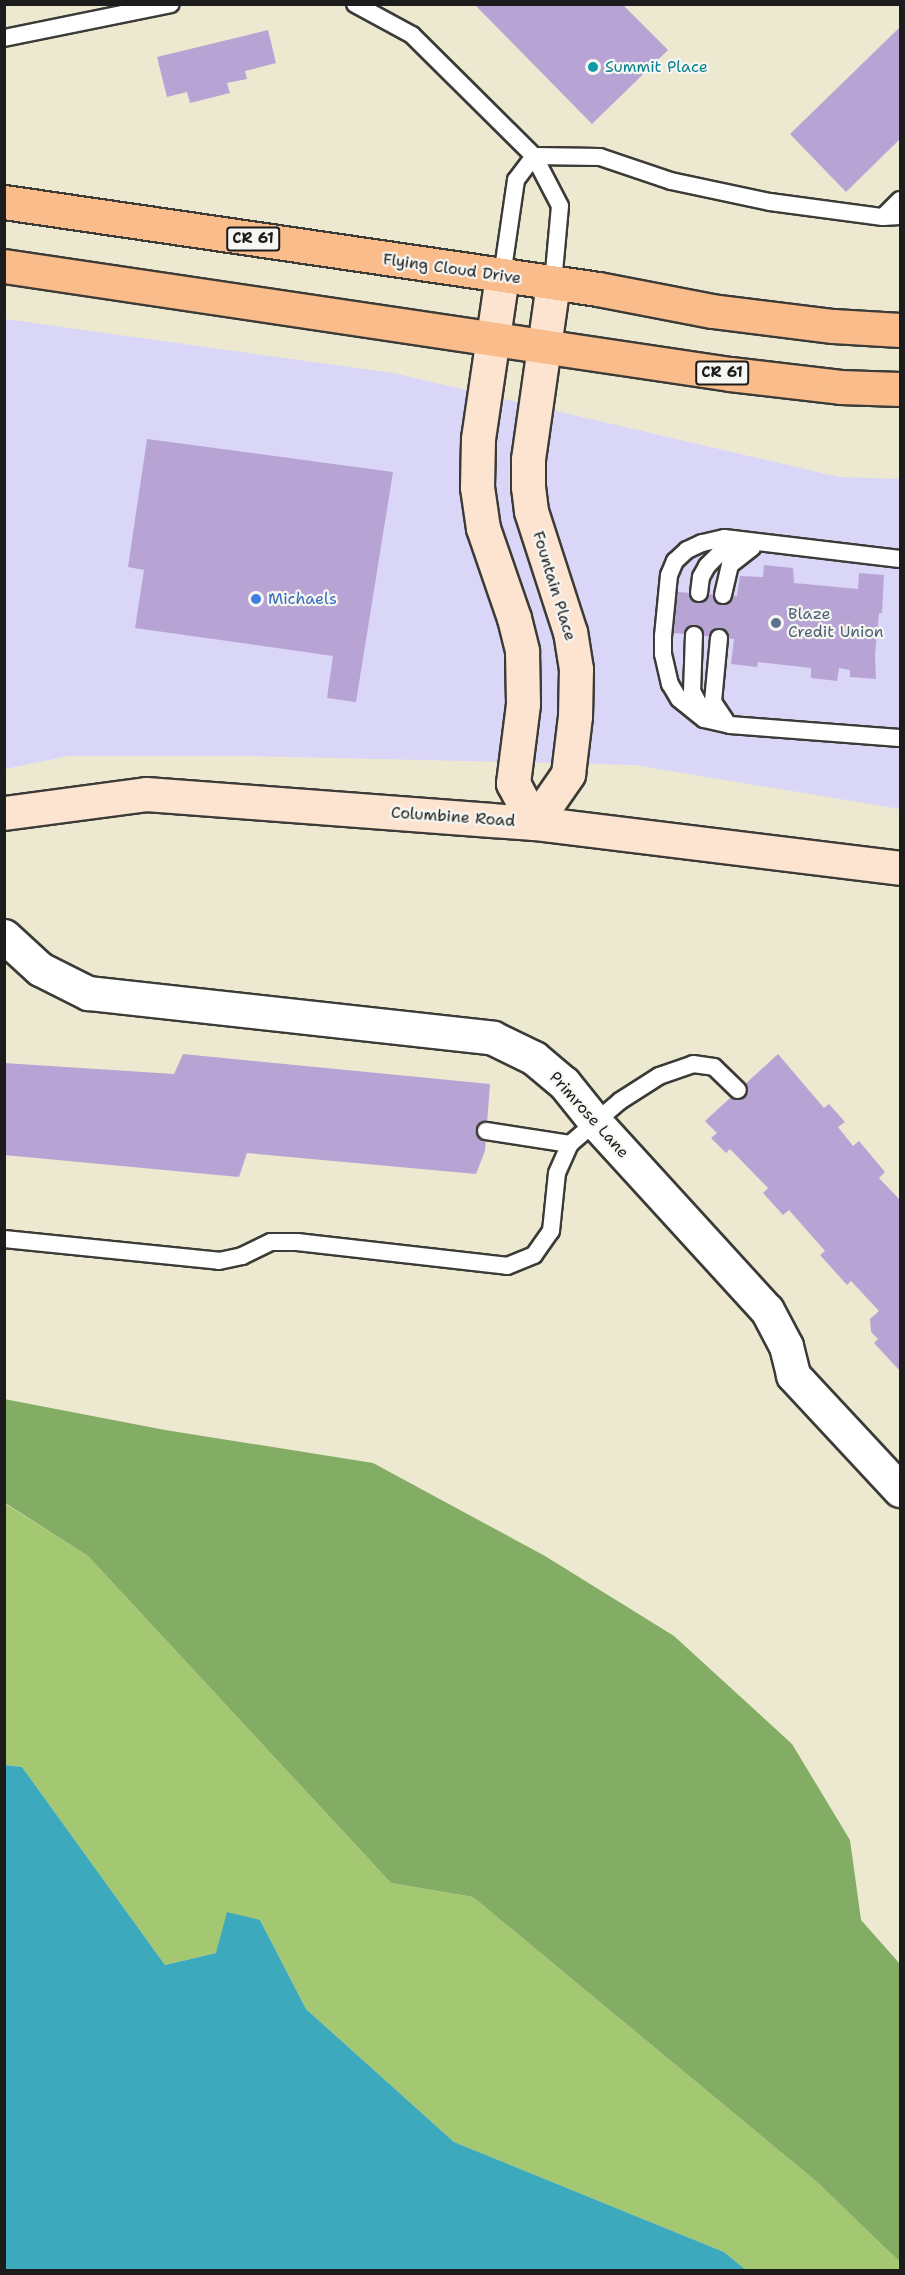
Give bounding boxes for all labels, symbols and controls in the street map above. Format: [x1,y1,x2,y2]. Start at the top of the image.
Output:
place label: Summit Place [605,57,708,77]
marker: Summit Place [586,60,600,74]
road number: CR 61 [226,227,280,251]
street label: Flying Cloud Drive [382,250,522,288]
road number: CR 61 [695,361,749,385]
street label: Fountain Place [528,529,580,643]
place label: Michaels [268,589,337,609]
marker: Michaels [249,592,263,606]
place label: Blaze Credit Union [788,604,884,642]
marker: Blaze Credit Union [769,616,783,630]
street label: Columbine Road [390,803,516,831]
street label: Primrose Lane [545,1068,633,1162]

